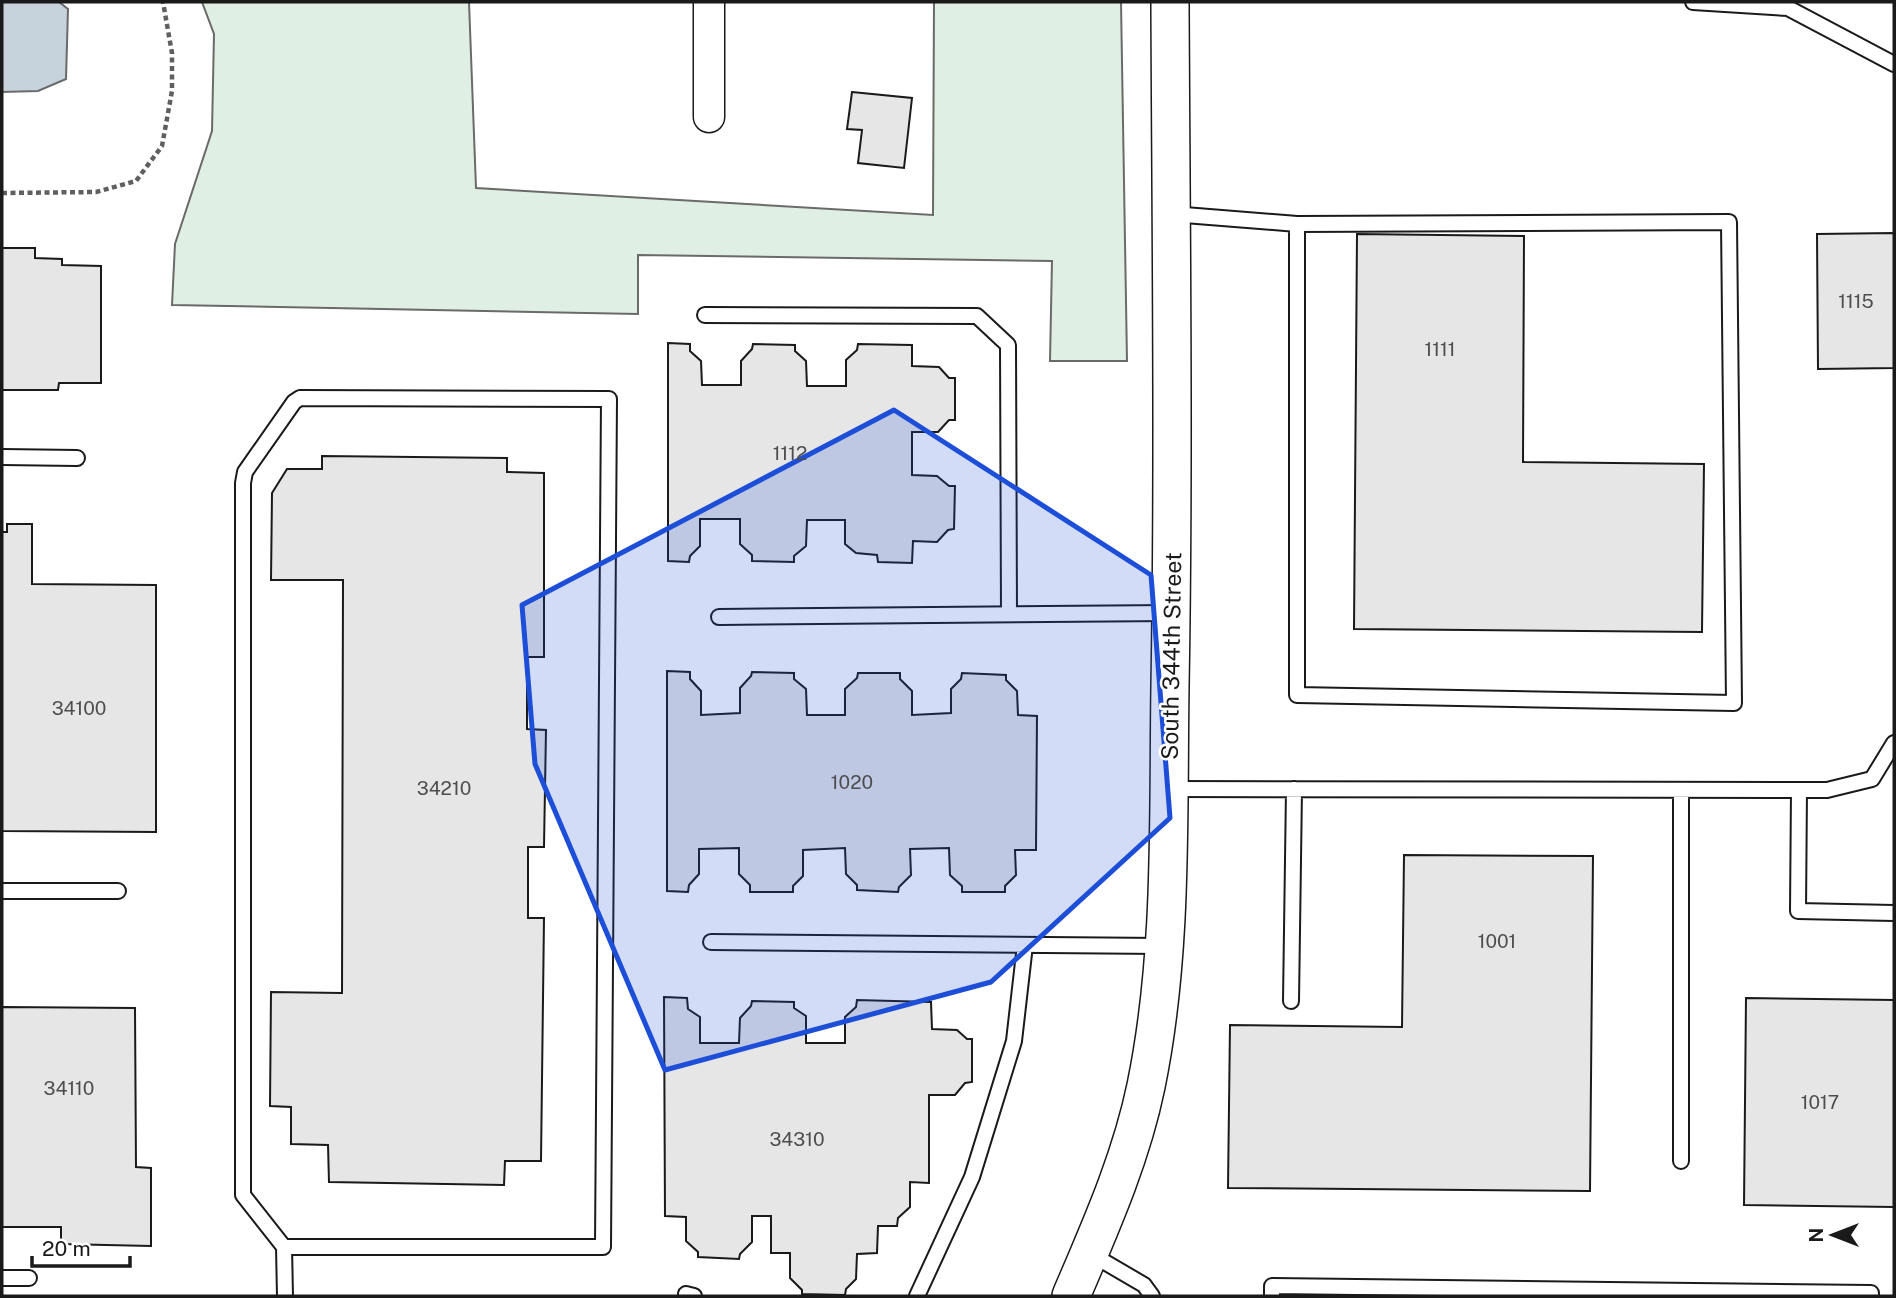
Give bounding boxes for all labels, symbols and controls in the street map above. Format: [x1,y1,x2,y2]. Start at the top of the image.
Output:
house number: 1115 [1838,290,1874,312]
house number: 1111 [1425,338,1455,360]
house number: 1112 [773,442,807,464]
street label: South 344th Street [1156,552,1186,760]
house number: 34100 [52,697,106,719]
house number: 1020 [831,771,873,793]
house number: 34210 [417,777,471,799]
house number: 1001 [1478,930,1516,952]
house number: 34110 [44,1077,94,1099]
house number: 1017 [1801,1091,1839,1113]
house number: 34310 [769,1128,825,1150]
north arrow [1798,1200,1868,1270]
scale bar [32,1224,130,1268]
text: N [1805,1228,1827,1242]
text: 20 m [42,1236,91,1261]

